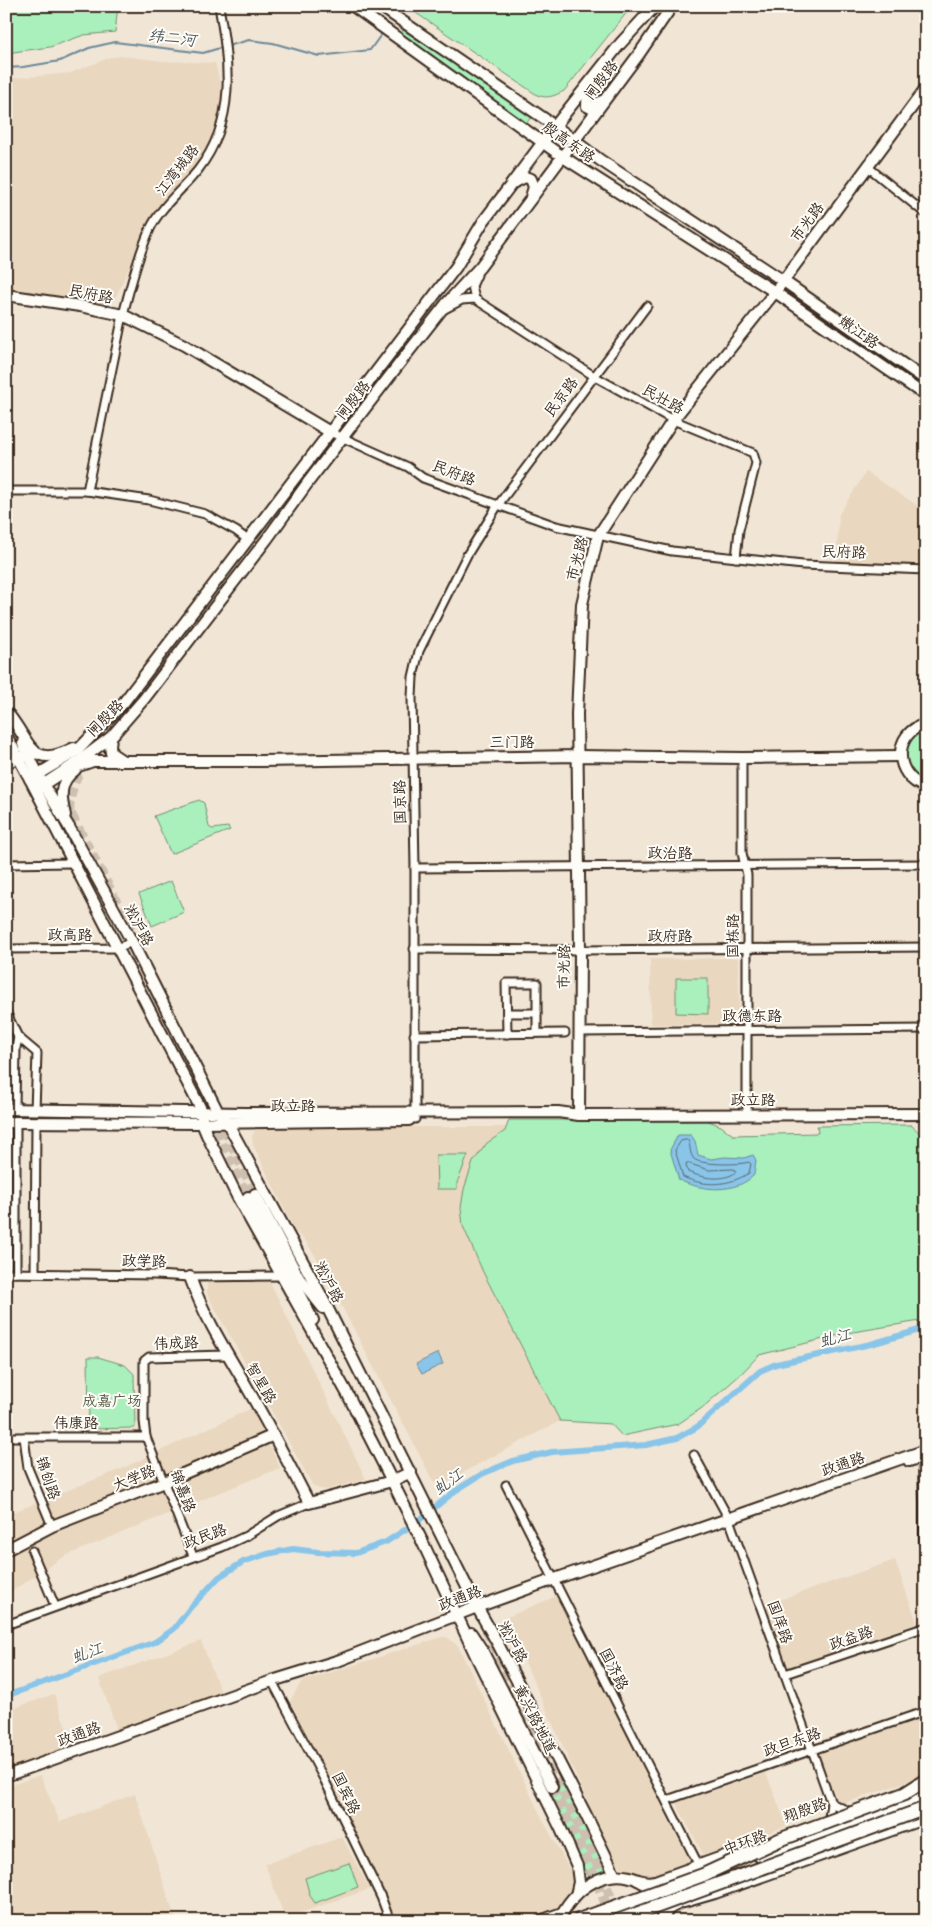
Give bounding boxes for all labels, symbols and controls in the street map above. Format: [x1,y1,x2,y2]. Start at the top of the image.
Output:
water label: 纬二河 [147,24,200,51]
street label: 闸殷路 [579,56,623,104]
street label: 殷高东路 [539,117,599,167]
street label: 江湾城路 [151,140,203,200]
street label: 市光路 [785,198,829,246]
street label: 民府路 [67,280,115,308]
street label: 嫩江路 [835,311,883,353]
street label: 民京路 [539,373,583,421]
street label: 闸殷路 [331,376,375,424]
street label: 民壮路 [638,379,688,419]
street label: 民府路 [429,456,479,490]
street label: 市光路 [562,535,592,583]
street label: 民府路 [821,541,867,563]
street label: 闸殷路 [82,695,128,741]
street label: 三门路 [489,732,535,752]
street label: 国京路 [390,779,410,825]
street label: 政治路 [647,843,693,863]
street label: 淞沪路 [120,900,158,950]
street label: 国栋路 [723,913,743,959]
street label: 政高路 [47,925,93,945]
street label: 政府路 [647,926,693,946]
street label: 市光路 [554,944,574,990]
street label: 政德东路 [722,1006,782,1026]
street label: 政立路 [730,1090,776,1110]
street label: 政立路 [270,1096,316,1116]
street label: 政学路 [121,1251,167,1271]
street label: 淞沪路 [310,1257,348,1307]
water label: 虬江 [817,1323,854,1352]
street label: 伟成路 [153,1332,199,1354]
street label: 智星路 [241,1359,281,1407]
park label: 成嘉广场 [82,1391,142,1411]
street label: 伟康路 [53,1413,99,1433]
street label: 政通路 [818,1447,868,1481]
street label: 锦创路 [31,1453,65,1503]
street label: 大学路 [109,1460,159,1496]
water label: 虬江 [429,1463,468,1499]
street label: 锦嘉路 [166,1466,200,1516]
street label: 政民路 [180,1519,230,1553]
street label: 政通路 [435,1581,485,1615]
street label: 国庠路 [763,1597,797,1647]
street label: 淞沪路 [494,1617,532,1667]
street label: 政益路 [826,1621,876,1655]
water label: 虬江 [69,1637,107,1668]
street label: 国济路 [595,1644,633,1694]
street label: 黄兴路地道 [509,1681,561,1757]
street label: 政通路 [54,1717,104,1751]
street label: 政旦东路 [760,1723,824,1761]
street label: 国宾路 [327,1768,365,1818]
street label: 翔殷路 [780,1793,830,1827]
street label: 中环路 [720,1825,770,1859]

